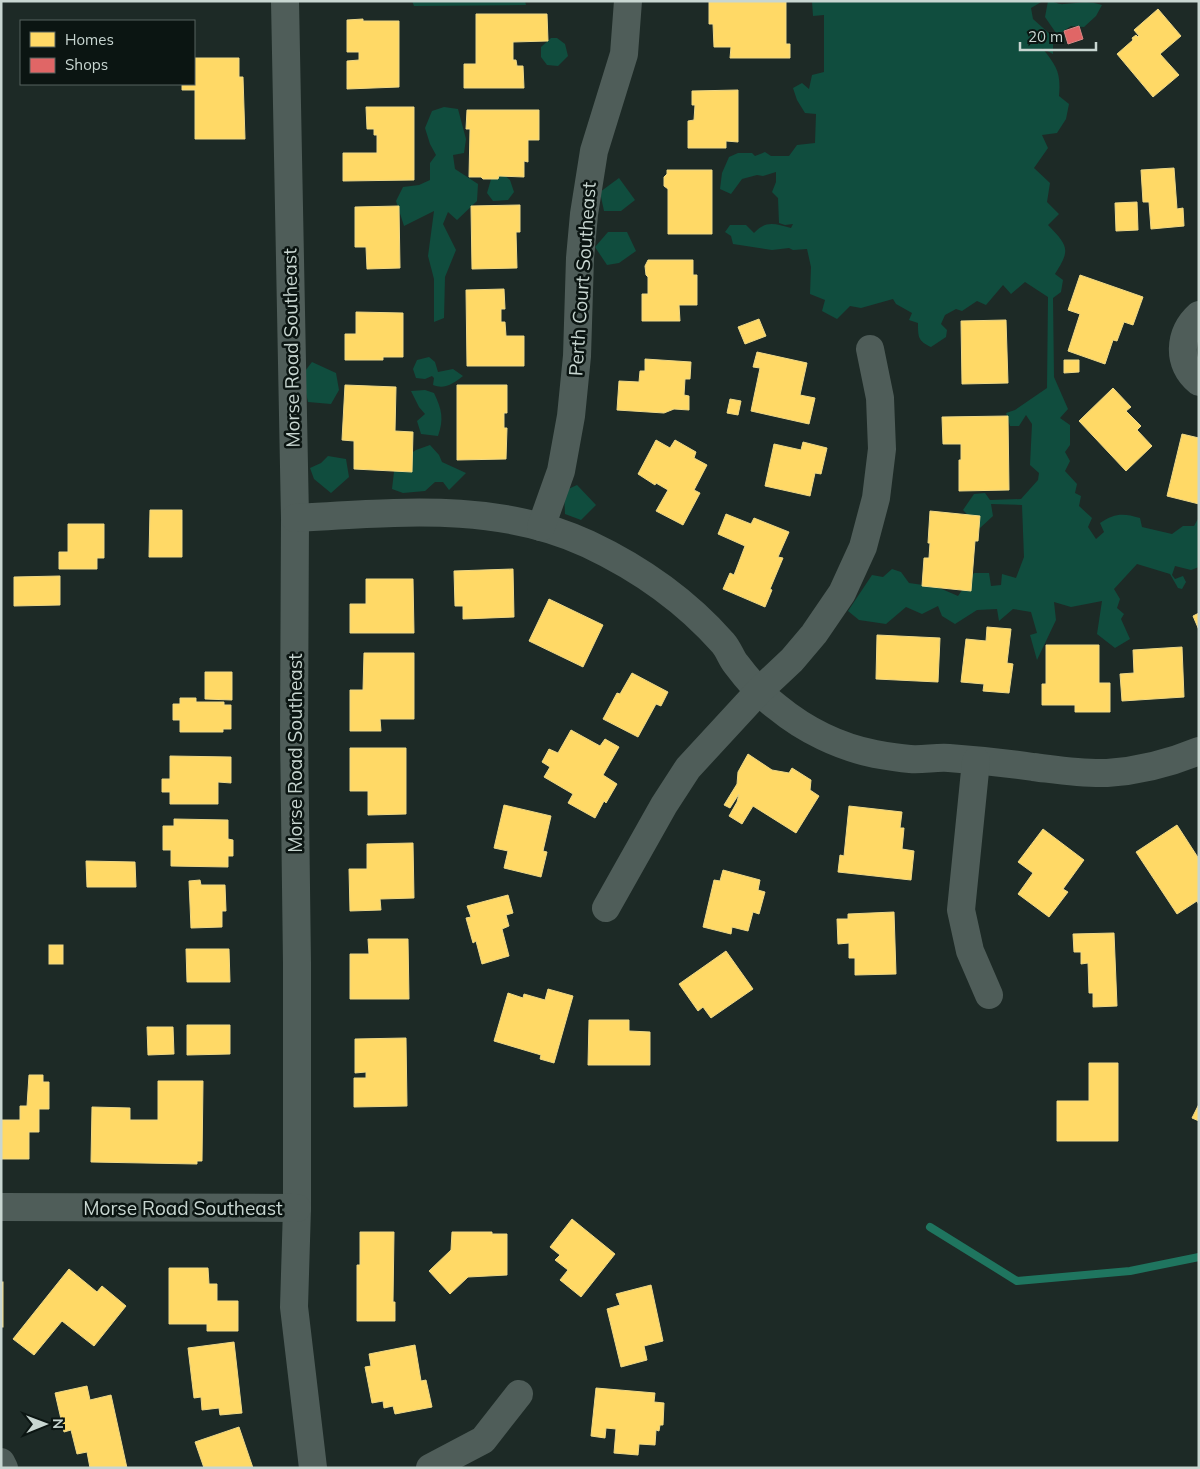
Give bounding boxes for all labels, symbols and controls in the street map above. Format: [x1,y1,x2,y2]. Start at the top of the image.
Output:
legend [20,20,195,85]
scale bar [1020,20,1096,52]
text: 20 m [1028,27,1063,46]
text: Homes [65,30,114,49]
text: Shops [65,55,108,74]
street label: Perth Court Southeast [563,181,601,377]
street label: Morse Road Southeast [277,248,305,448]
street label: Morse Road Southeast [283,653,307,853]
street label: Morse Road Southeast [83,1196,283,1220]
north arrow [20,1399,70,1449]
text: N [49,1418,67,1429]

